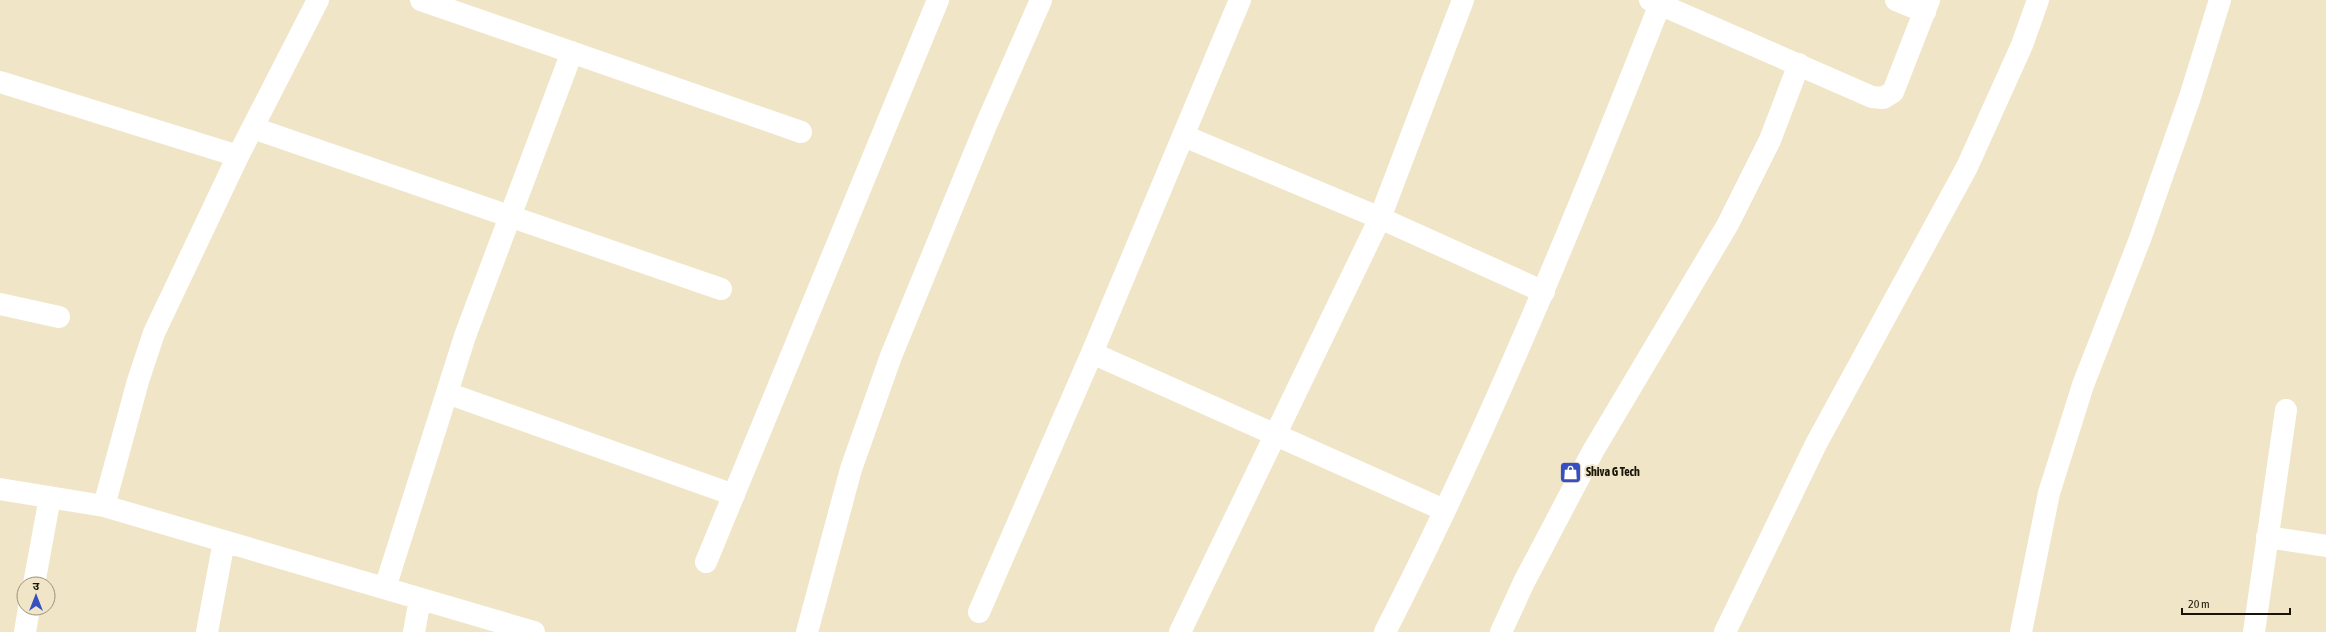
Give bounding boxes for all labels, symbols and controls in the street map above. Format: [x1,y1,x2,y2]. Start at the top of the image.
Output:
shop icon: Shiva G Tech [1558,459,1584,485]
place label: Shiva G Tech [1586,465,1640,479]
north arrow [16,576,56,616]
text: उ [33,580,40,592]
scale bar [2182,590,2290,616]
text: 20 m [2188,597,2210,611]

